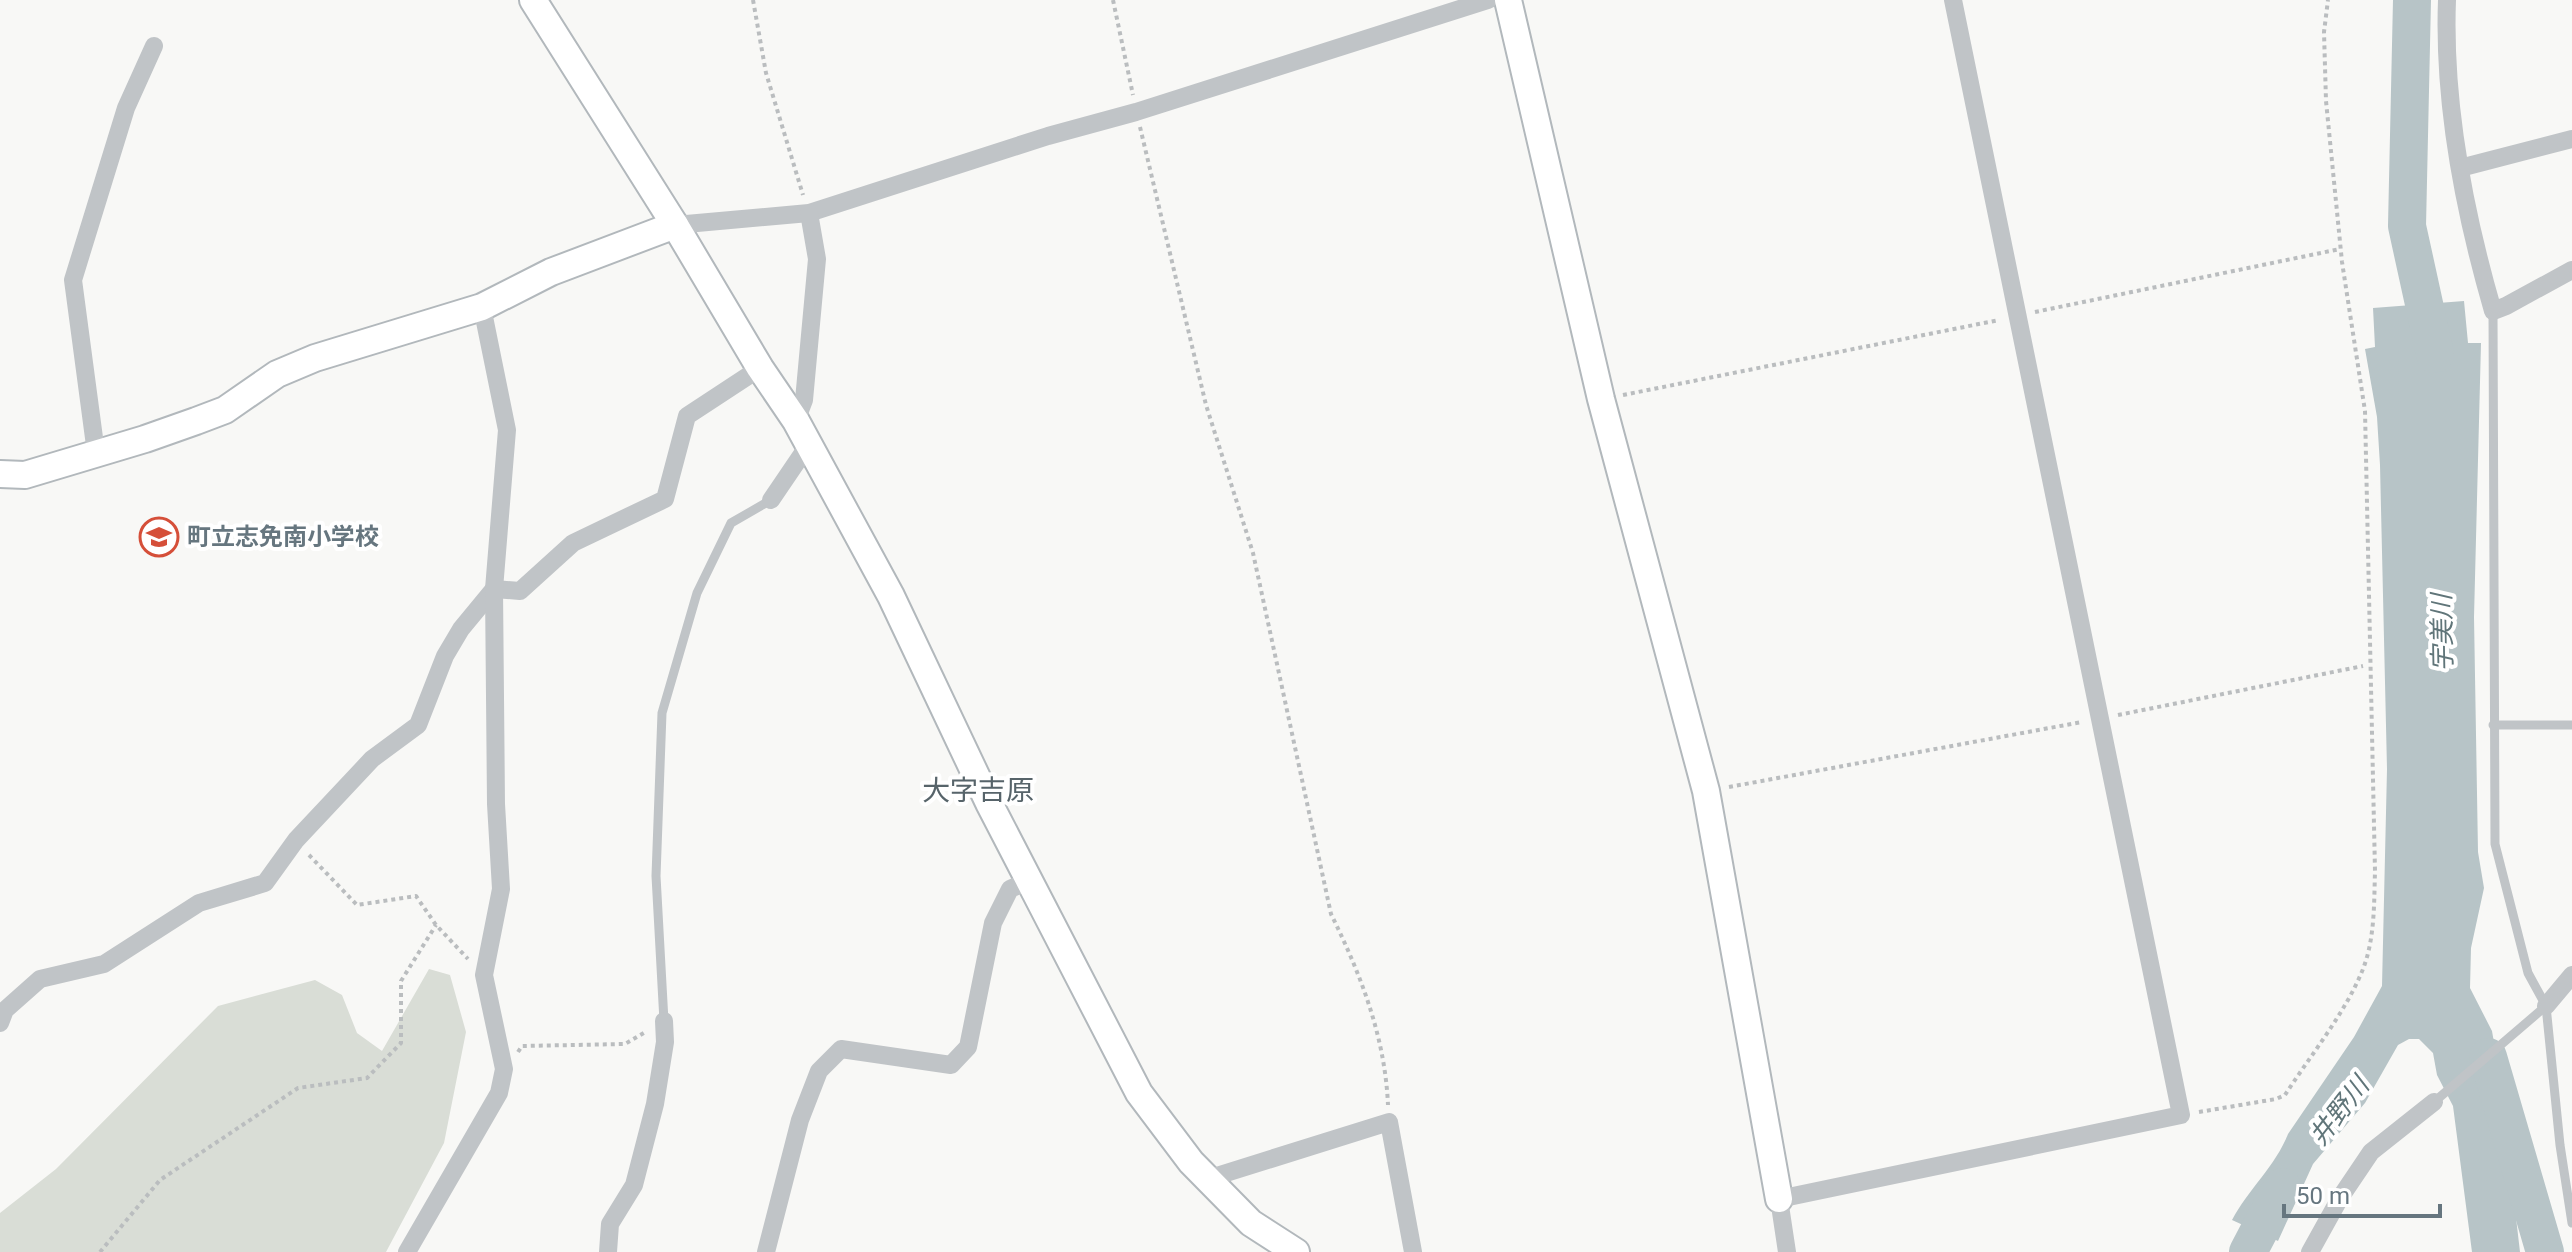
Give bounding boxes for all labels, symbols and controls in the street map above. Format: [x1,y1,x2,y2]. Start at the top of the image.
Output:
school or university icon: 町立志免南小学校 [138,516,180,558]
place label: 町立志免南小学校 [187,523,379,551]
water label: 宇美川 [2426,591,2458,672]
district label: 大字吉原 [922,774,1034,807]
water label: 井野川 [2303,1069,2377,1151]
scale bar [2284,1168,2440,1218]
text: 50 m [2296,1182,2350,1210]

